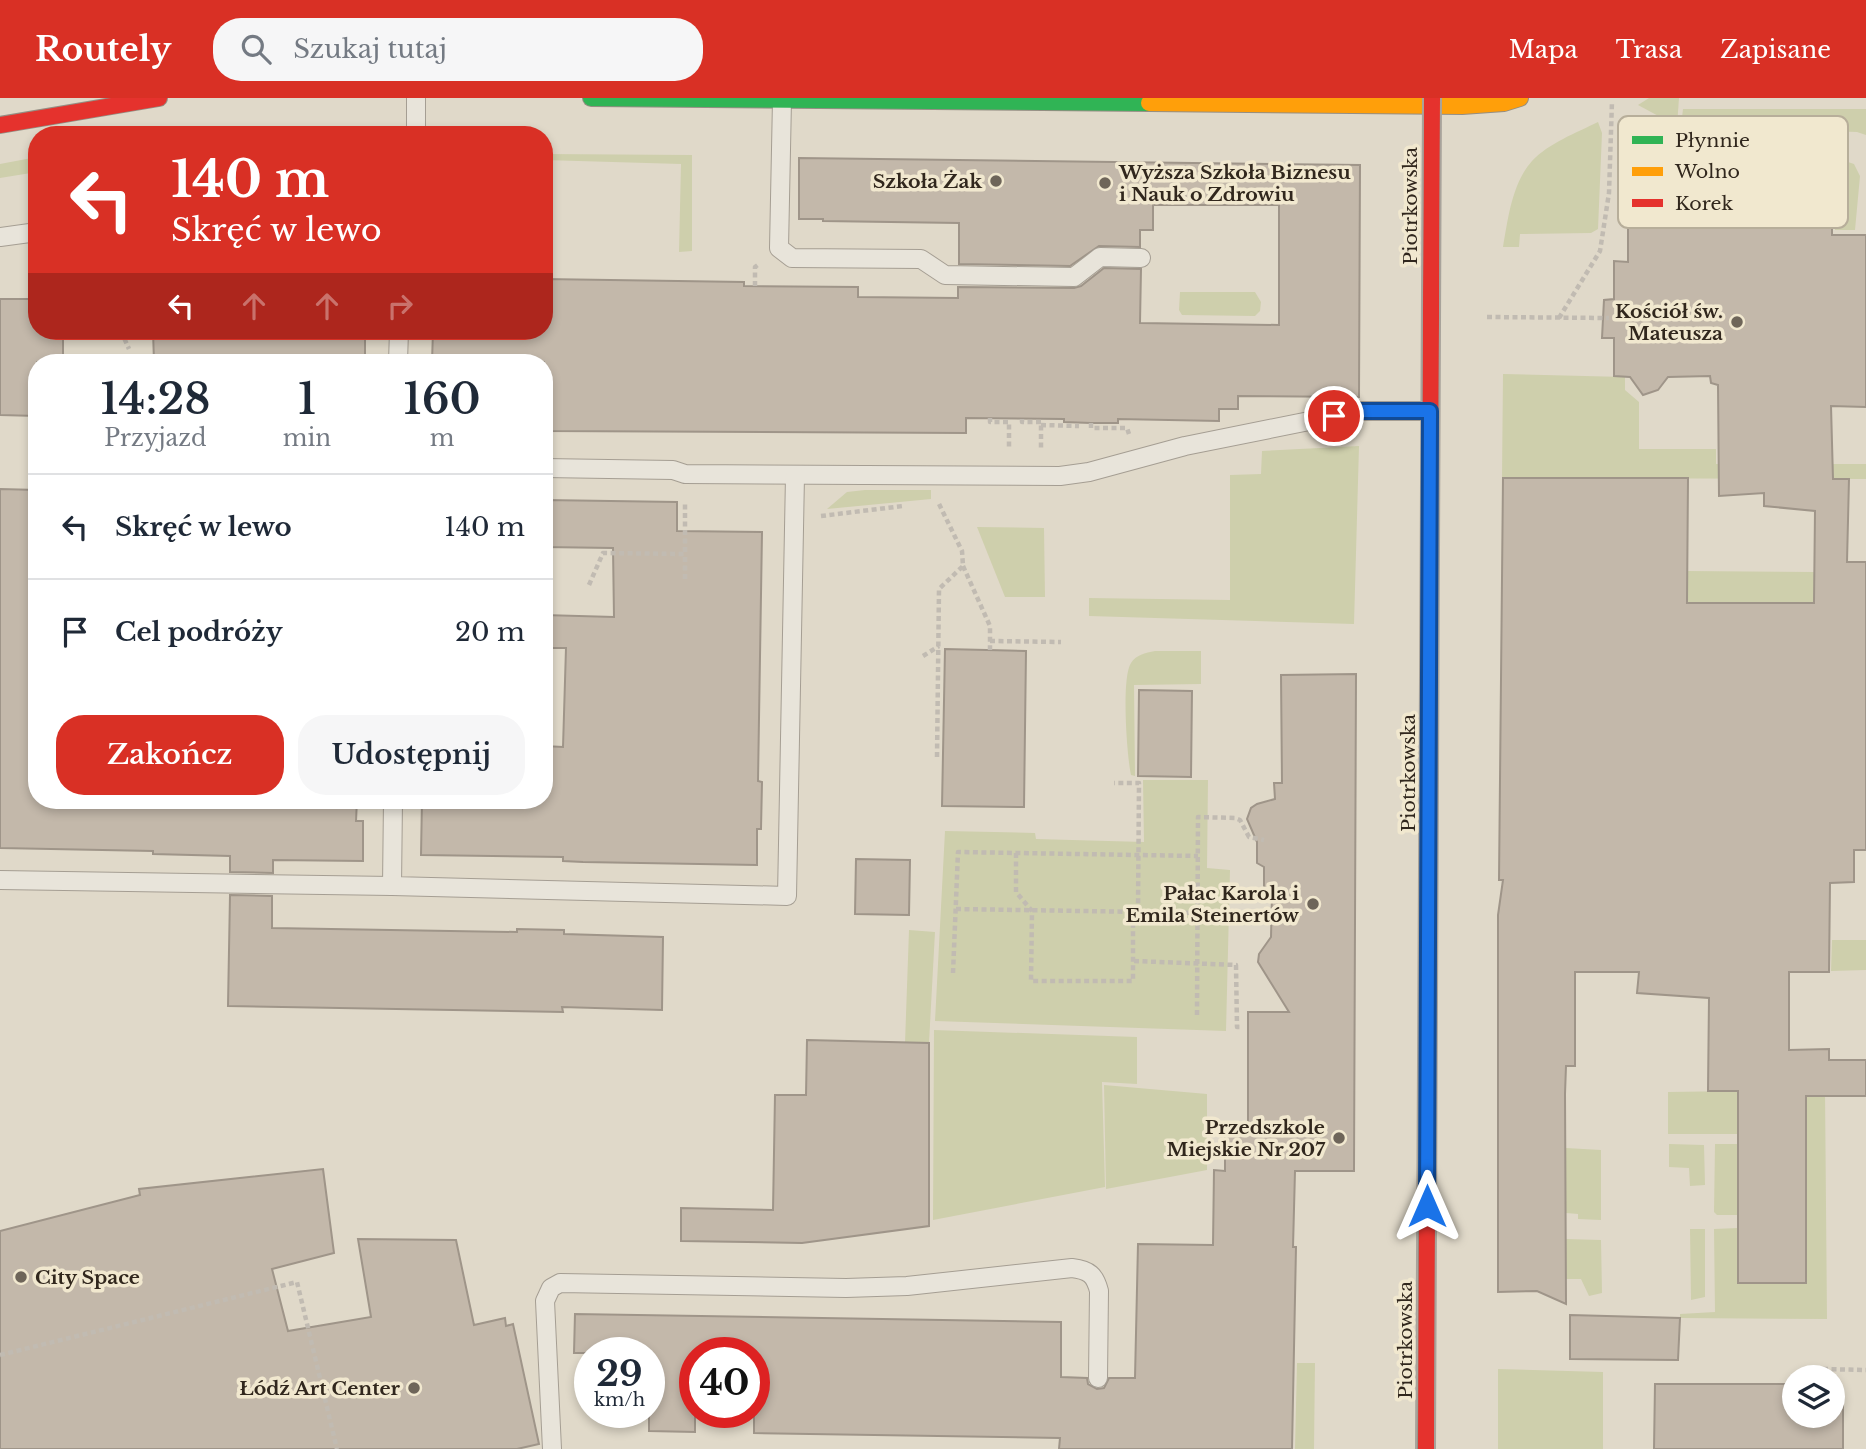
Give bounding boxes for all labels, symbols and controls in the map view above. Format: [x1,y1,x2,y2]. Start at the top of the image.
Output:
search box [213,18,703,81]
text: Routely [35,29,171,70]
icon: search [237,30,275,68]
text: Szukaj tutaj [293,33,447,65]
text: Mapa [1509,35,1578,64]
text: Trasa [1616,35,1682,64]
text: Zapisane [1720,35,1831,64]
legend [1618,116,1848,228]
text: Płynnie [1675,129,1750,152]
street label: Piotrkowska [1399,146,1422,265]
text: 140 m [171,149,329,210]
icon: left [56,154,147,245]
text: Wolno [1674,160,1740,183]
place label: Wyższa Szkoła Biznesu i Nauk o Zdrowiu [1118,161,1351,206]
place label: Szkoła Żak [873,170,982,193]
marker: Szkoła Żak [988,173,1004,189]
marker: Wyższa Szkoła Biznesu i Nauk o Zdrowiu [1097,175,1113,191]
text: Korek [1675,192,1733,215]
text: Skręć w lewo [171,210,382,250]
icon: left [162,287,200,325]
icon: ahead [235,287,273,325]
icon: ahead [308,287,346,325]
icon: right [381,287,419,325]
place label: Kościół św. Mateusza [1615,300,1723,345]
marker: Kościół św. Mateusza [1729,314,1745,330]
text: 14:28 [100,373,211,425]
text: 1 [298,373,316,425]
text: 160 [403,373,481,425]
pin [1304,386,1364,446]
icon: arrive [1315,397,1353,435]
text: Przyjazd [104,424,207,452]
text: min [283,424,331,452]
text: m [430,424,454,452]
icon: left [56,508,94,546]
text: Skręć w lewo [115,511,292,543]
text: 140 m [444,511,525,543]
icon: arrive [56,613,94,651]
text: Cel podróży [115,616,283,648]
text: 20 m [455,616,525,648]
street label: Piotrkowska [1397,713,1420,832]
button: Zakończ [56,715,284,795]
button: Udostępnij [298,715,525,795]
place label: Pałac Karola i Emila Steinertów [1125,882,1299,927]
marker: Pałac Karola i Emila Steinertów [1305,896,1321,912]
place label: Przedszkole Miejskie Nr 207 [1166,1116,1326,1161]
marker: Przedszkole Miejskie Nr 207 [1331,1130,1347,1146]
position arrow [1390,1169,1464,1243]
place label: City Space [35,1266,140,1289]
marker: City Space [13,1269,29,1285]
street label: Piotrkowska [1394,1280,1417,1399]
speed limit sign: 40 [679,1337,770,1428]
text: 29 [596,1352,643,1395]
map controls [1782,1365,1845,1428]
button: layers [1782,1365,1845,1428]
place label: Łódź Art Center [239,1377,401,1400]
marker: Łódź Art Center [406,1380,422,1396]
text: km/h [594,1389,645,1411]

